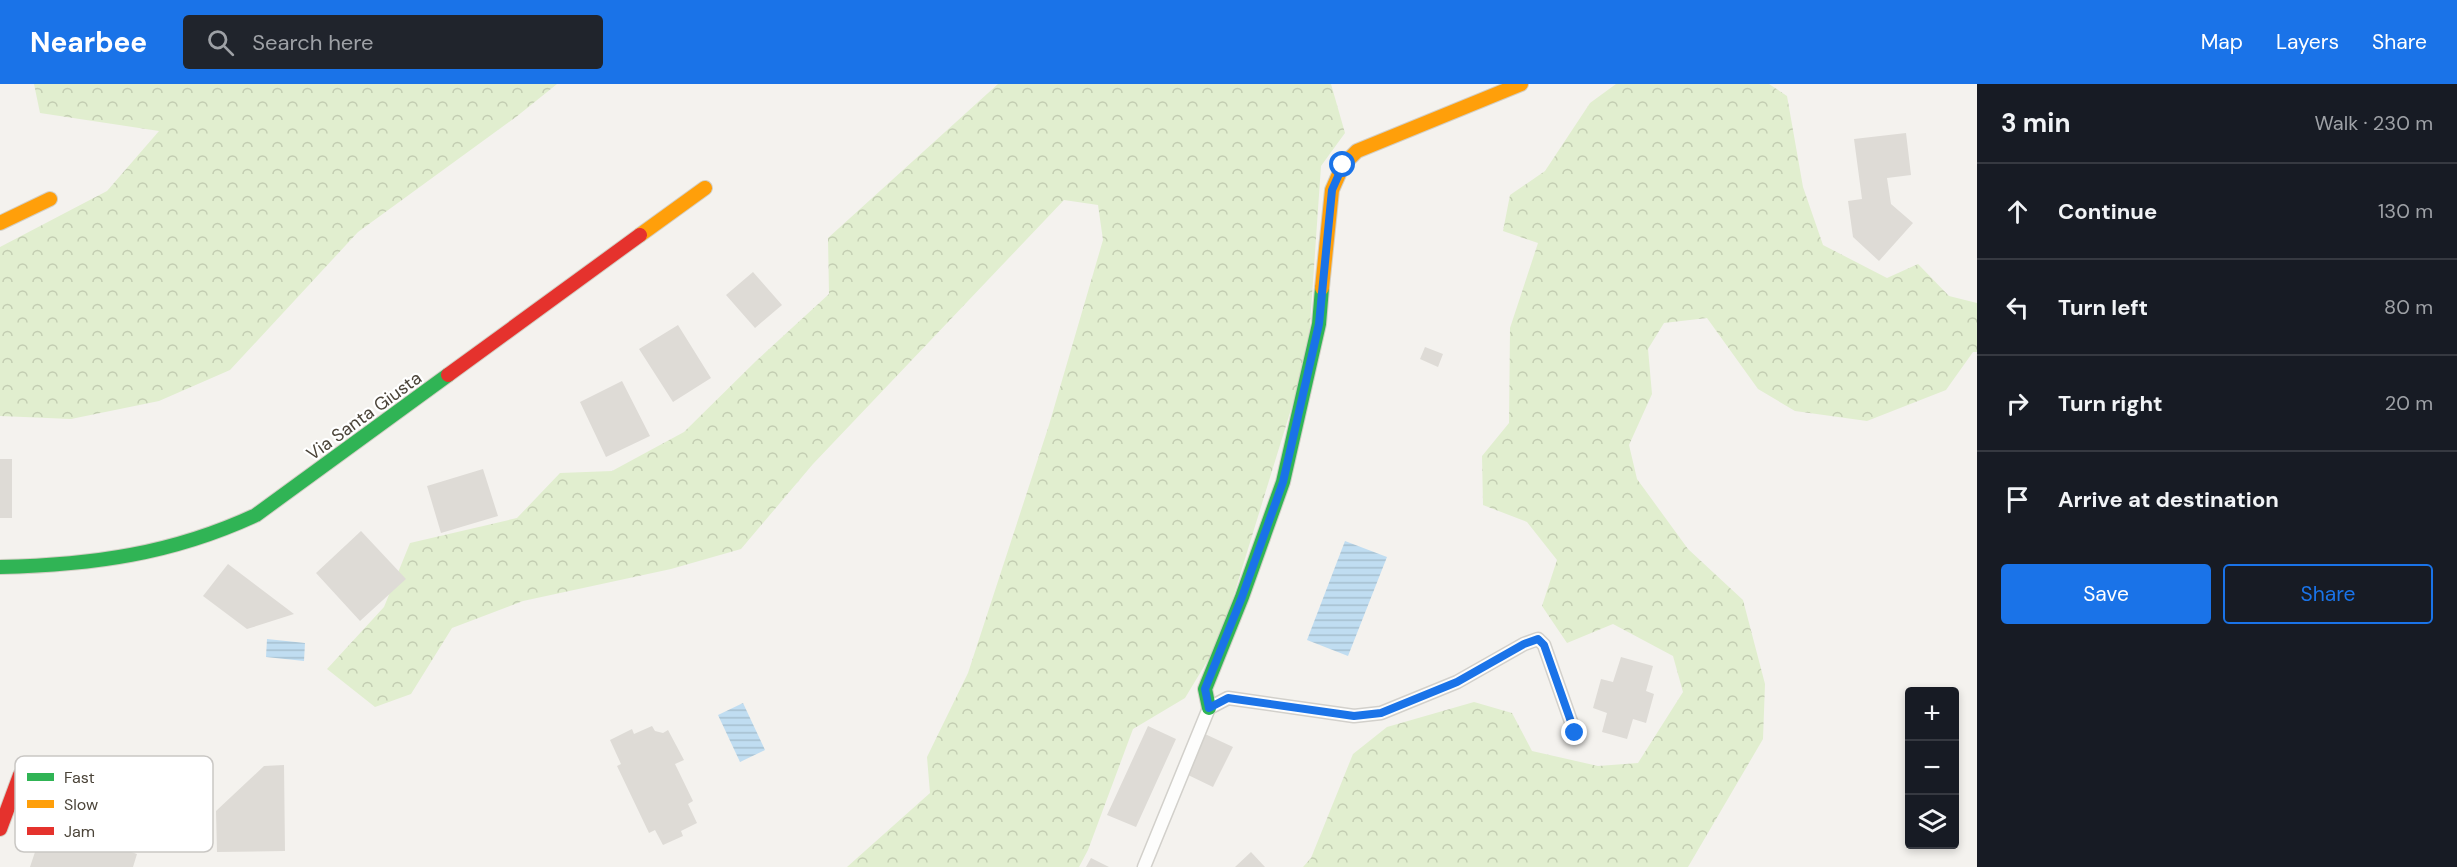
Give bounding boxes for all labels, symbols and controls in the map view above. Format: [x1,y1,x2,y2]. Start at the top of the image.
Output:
search box [183,15,603,69]
text: Nearbee [30,24,147,61]
icon: search [204,26,237,59]
text: Search here [252,28,374,57]
text: Map [2201,28,2243,56]
text: Layers [2276,28,2339,56]
text: Share [2372,28,2427,56]
text: 3 min [2001,106,2070,140]
text: Walk · 230 m [2314,110,2433,136]
route start [1329,151,1355,177]
icon: ahead [2001,195,2034,228]
text: Continue [2058,197,2157,226]
text: 130 m [2378,198,2433,224]
icon: left [2001,291,2034,324]
text: Turn left [2058,293,2148,322]
text: 80 m [2384,294,2433,320]
street label: Via Santa Giusta [302,366,426,466]
icon: right [2001,387,2034,420]
text: Turn right [2058,389,2163,418]
text: 20 m [2385,390,2433,416]
icon: arrive [2001,483,2034,516]
text: Arrive at destination [2058,485,2279,514]
button: Save [2001,564,2211,624]
button: Share [2223,564,2433,624]
map controls [1905,687,1959,849]
button: + [1905,687,1959,741]
route end [1561,719,1587,745]
button: − [1905,741,1959,795]
legend [15,756,213,852]
text: Fast [64,767,95,788]
text: Slow [64,794,98,815]
button: layers [1905,795,1959,849]
text: Jam [64,821,95,842]

